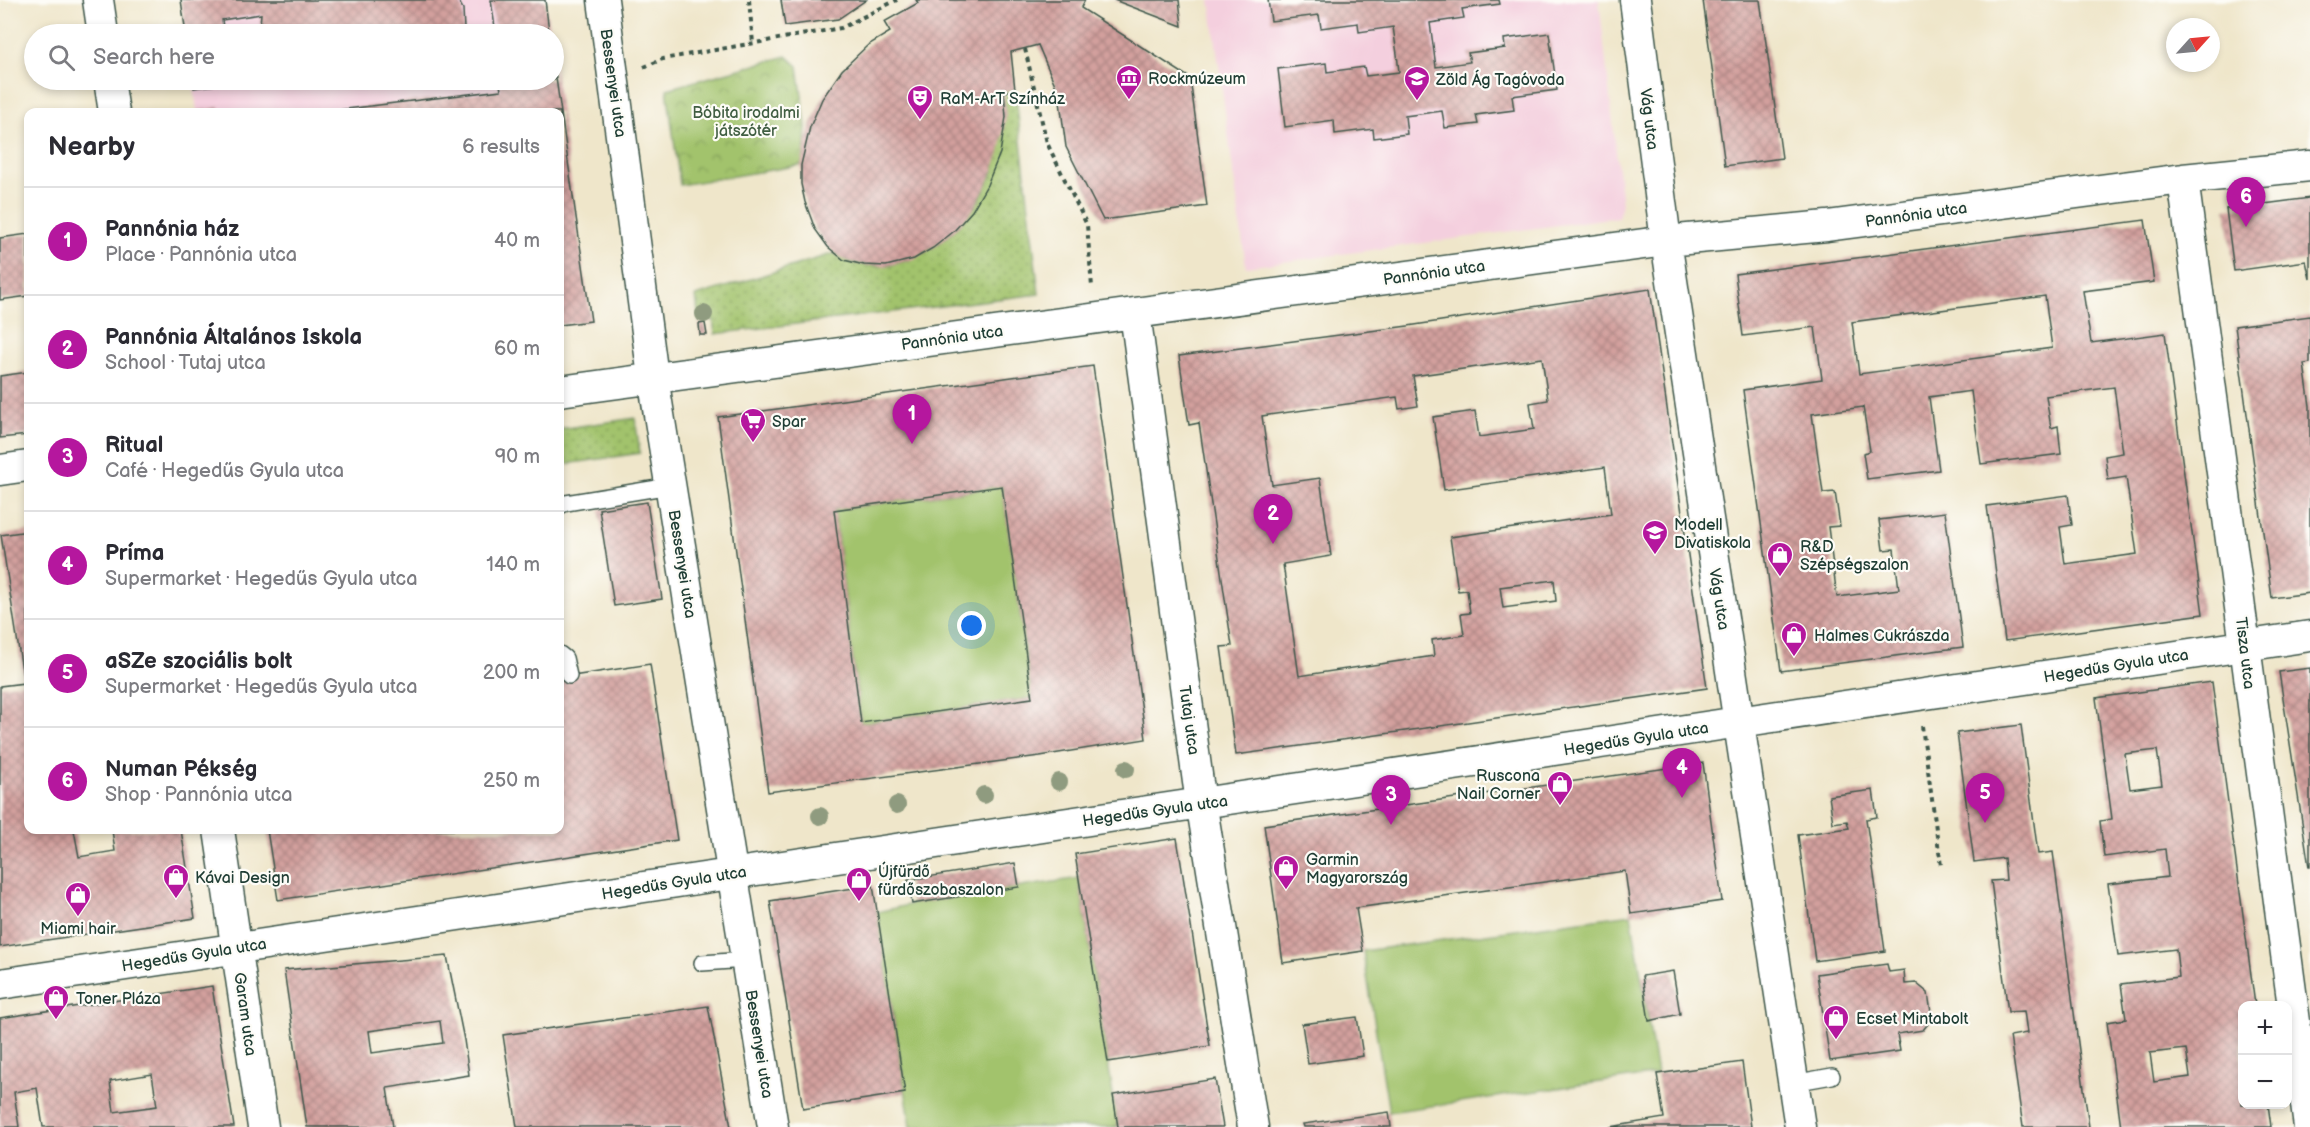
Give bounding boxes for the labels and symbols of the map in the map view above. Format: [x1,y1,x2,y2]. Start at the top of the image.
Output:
north arrow [2166,18,2220,72]
street label: Bessenyei utca [595,28,630,139]
museum icon: Rockmúzeum [1114,63,1144,101]
school or university icon: Zöld Ág Tagóvoda [1402,64,1432,102]
place label: Zöld Ág Tagóvoda [1435,69,1565,90]
place label: Rockmúzeum [1148,70,1246,89]
theatre icon: RaM-ArT Színház [905,83,935,121]
street label: Vág utca [1635,87,1662,151]
place label: RaM-ArT Színház [940,90,1065,109]
park label: Bóbita irodalmi játszótér [692,104,800,141]
pin: 6 [2226,178,2266,227]
street label: Pannónia utca [1864,199,1968,232]
street label: Pannónia utca [1382,257,1486,290]
street label: Pannónia utca [900,322,1004,355]
pin: 1 [892,394,932,444]
supermarket icon: Spar [738,406,768,444]
place label: Spar [772,413,806,432]
pin: 2 [1254,494,1292,544]
street label: Bessenyei utca [664,509,699,620]
place label: Modell Divatiskola [1674,516,1751,553]
school or university icon: Modell Divatiskola [1640,518,1670,556]
place label: R&D Szépségszalon [1800,538,1909,575]
shop icon: R&D Szépségszalon [1765,540,1795,578]
street label: Vág utca [1704,567,1733,631]
your location [957,611,986,640]
street label: Tisza utca [2231,616,2258,690]
shop icon: Halmes Cukrászda [1779,620,1809,658]
place label: Halmes Cukrászda [1814,627,1950,646]
street label: Hegedűs Gyula utca [2042,646,2190,687]
street label: Tutaj utca [1174,684,1203,756]
street label: Hegedűs Gyula utca [1562,719,1710,760]
pin: 4 [1662,748,1702,798]
place label: Ruscona Nail Corner [1457,767,1540,804]
shop icon: Ruscona Nail Corner [1545,769,1575,807]
pin: 5 [1966,774,2004,823]
pin: 3 [1372,776,1410,825]
street label: Hegedűs Gyula utca [1081,792,1229,831]
place label: Garmin Magyarország [1306,851,1408,888]
shop icon: Garmin Magyarország [1271,853,1301,891]
place label: Újfürdő fürdőszobaszalon [878,861,1004,900]
shop icon: Kávai Design [161,862,191,900]
street label: Hegedűs Gyula utca [600,863,748,904]
shop icon: Újfürdő fürdőszobaszalon [844,865,874,903]
place label: Kávai Design [195,869,290,888]
shop icon: Miami hair [63,880,93,918]
place label: Miami hair [40,920,116,939]
street label: Hegedűs Gyula utca [120,935,268,976]
street label: Garam utca [229,971,260,1057]
shop icon: Toner Pláza [41,983,71,1021]
street label: Bessenyei utca [741,989,776,1100]
place label: Toner Pláza [76,990,161,1009]
shop icon: Ecset Mintabolt [1821,1003,1851,1041]
place label: Ecset Mintabolt [1856,1010,1968,1029]

